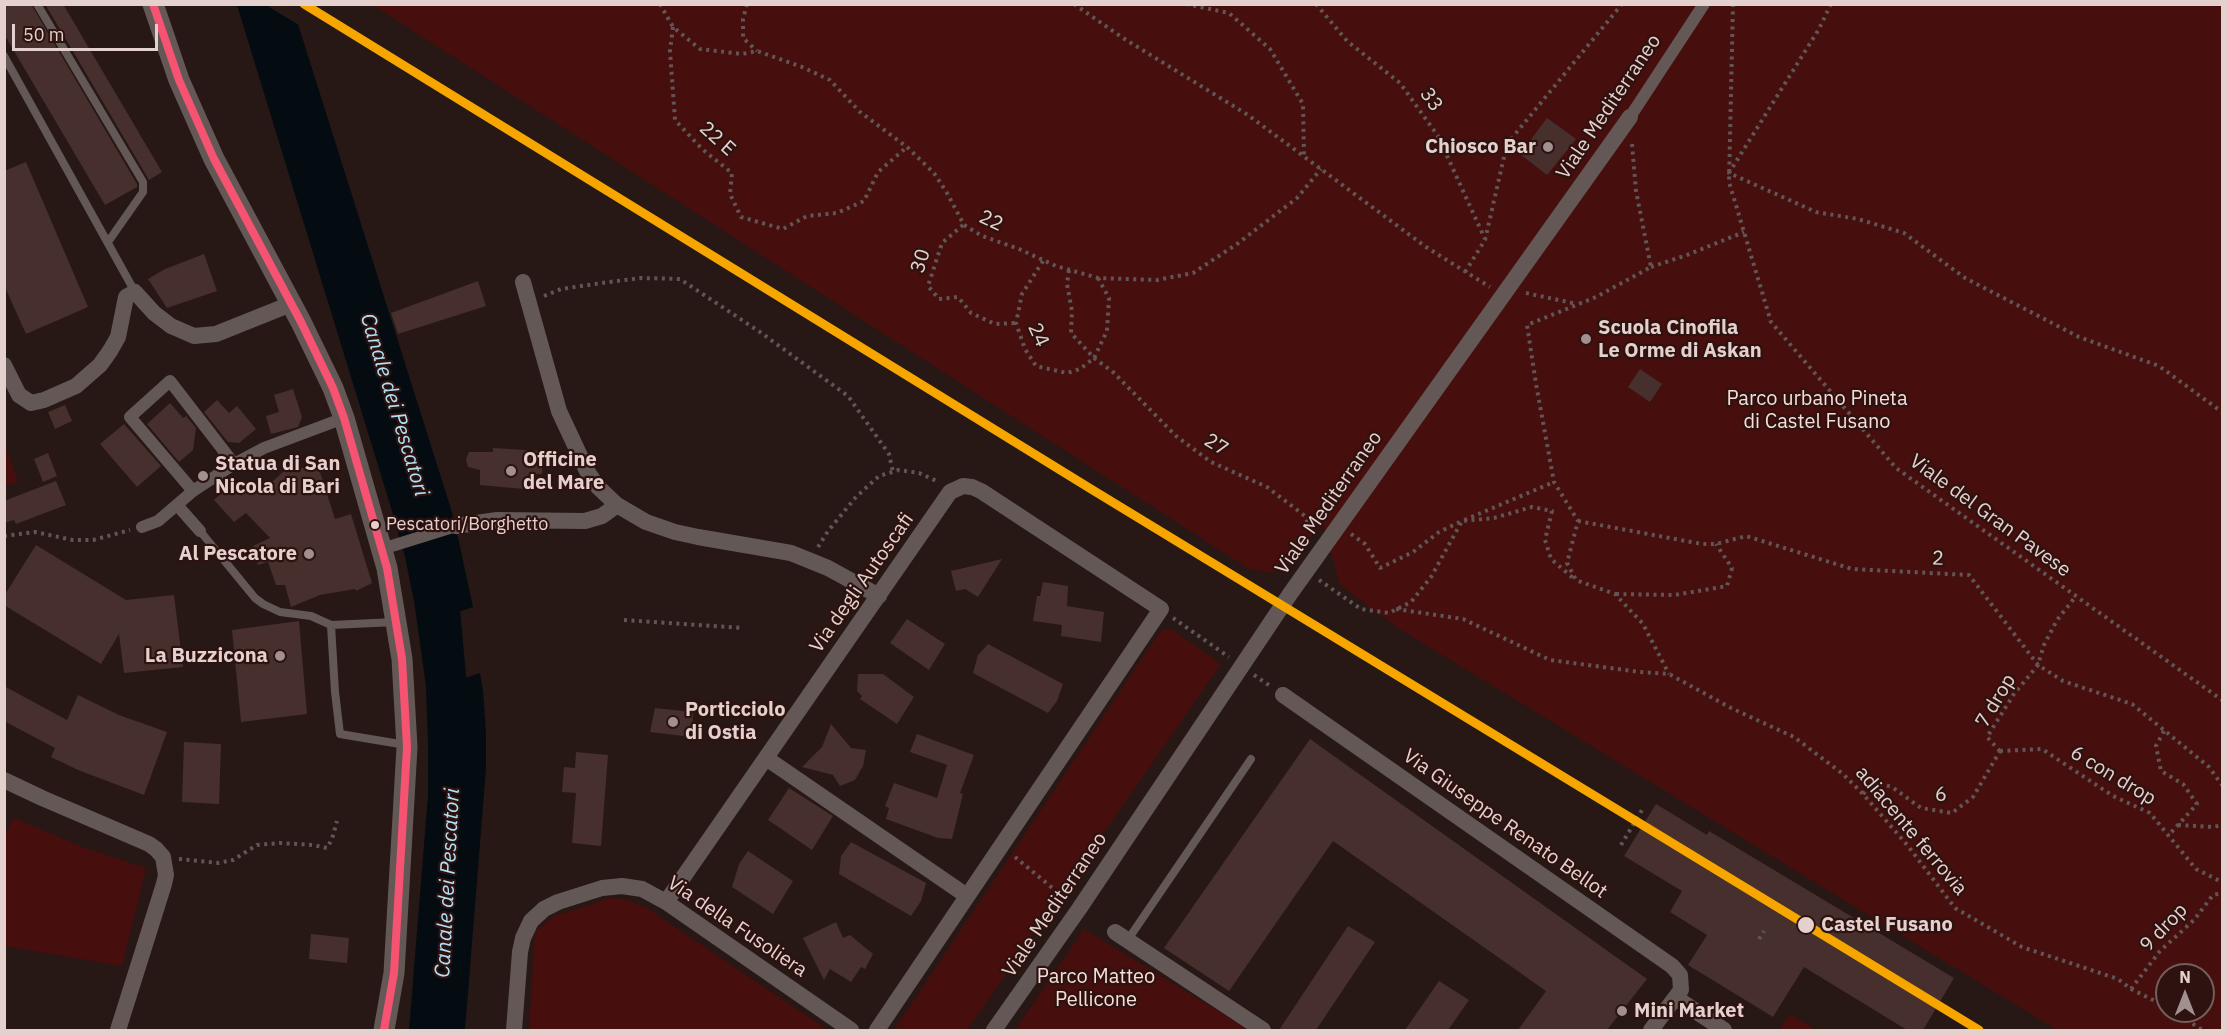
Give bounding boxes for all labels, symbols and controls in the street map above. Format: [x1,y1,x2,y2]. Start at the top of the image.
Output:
scale bar [15,12,160,50]
text: 50 m [23,23,65,46]
street label: Viale Mediterraneo [1552,30,1666,184]
street label: 33 [1414,83,1448,117]
street label: 22 E [694,117,740,161]
place label: Chiosco Bar [1425,135,1536,159]
marker: Chiosco Bar [1541,140,1555,154]
street label: 22 [975,205,1007,237]
street label: 30 [906,246,936,276]
water label: Canale dei Pescatori [354,311,434,499]
place label: Scuola Cinofila Le Orme di Askan [1598,316,1762,363]
street label: 24 [1022,319,1054,351]
marker: Scuola Cinofila Le Orme di Askan [1579,332,1593,346]
park label: Parco urbano Pineta di Castel Fusano [1726,387,1908,434]
street label: Viale Mediterraneo [1271,427,1387,579]
street label: 27 [1200,429,1232,461]
place label: Officine del Mare [523,448,604,495]
street label: Viale del Gran Pavese [1905,449,2075,583]
place label: Statua di San Nicola di Bari [215,452,340,499]
marker: Officine del Mare [504,464,518,478]
marker: Statua di San Nicola di Bari [196,469,210,483]
street label: Via degli Autoscafi [805,509,919,657]
place label: Pescatori/Borghetto [386,514,548,536]
marker: Pescatori/Borghetto [369,519,381,531]
place label: Al Pescatore [179,542,297,566]
marker: Al Pescatore [302,547,316,561]
street label: 2 [1932,547,1944,571]
place label: La Buzzicona [145,644,268,668]
marker: La Buzzicona [273,649,287,663]
street label: 7 drop [1971,670,2021,732]
place label: Porticciolo di Ostia [685,698,785,745]
marker: Porticciolo di Ostia [666,715,680,729]
street label: 6 con drop [2066,741,2160,811]
street label: Via Giuseppe Renato Bellot [1398,744,1612,904]
street label: adiacente ferrovia [1850,761,1972,901]
street label: 6 [1935,783,1947,807]
water label: Canale dei Pescatori [430,788,466,978]
street label: Viale Mediterraneo [998,828,1112,982]
street label: Via della Fusoliera [662,871,812,983]
street label: 9 drop [2135,899,2193,957]
place label: Castel Fusano [1821,913,1953,937]
marker: Castel Fusano [1796,915,1816,935]
north arrow [2155,963,2215,1023]
park label: Parco Matteo Pellicone [1037,965,1155,1012]
text: N [2179,967,2191,987]
place label: Mini Market [1634,999,1744,1023]
marker: Mini Market [1615,1004,1629,1018]

